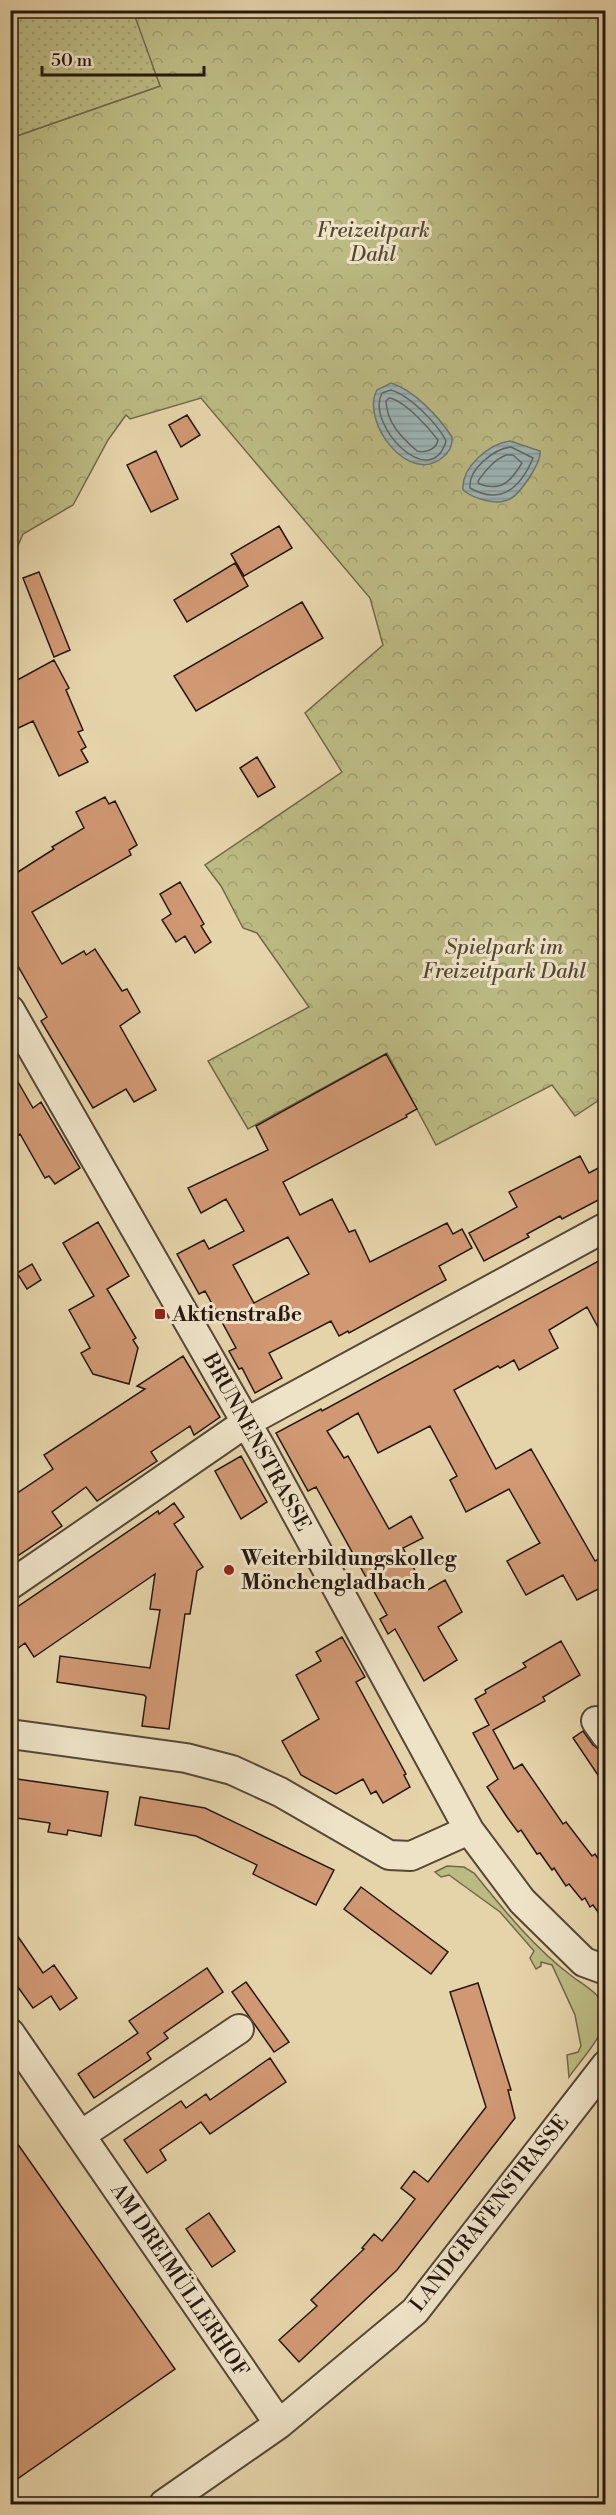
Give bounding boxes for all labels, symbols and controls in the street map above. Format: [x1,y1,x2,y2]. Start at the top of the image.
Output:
scale bar [42,39,204,77]
text: 50 m [51,49,93,72]
park label: Freizeitpark Dahl [316,218,430,268]
park label: Spielpark im Freizeitpark Dahl [422,935,586,985]
place label: Aktienstraße [171,1302,302,1328]
marker: Aktienstraße [153,1307,167,1321]
street label: BRUNNENSTRASSE [196,1348,316,1536]
place label: Weiterbildungskolleg Mönchengladbach [240,1546,457,1596]
marker: Weiterbildungskolleg Mönchengladbach [222,1563,236,1577]
street label: LANDGRAFENSTRASSE [405,2110,575,2317]
street label: AM DREIMÜLLERHOF [104,2177,256,2383]

